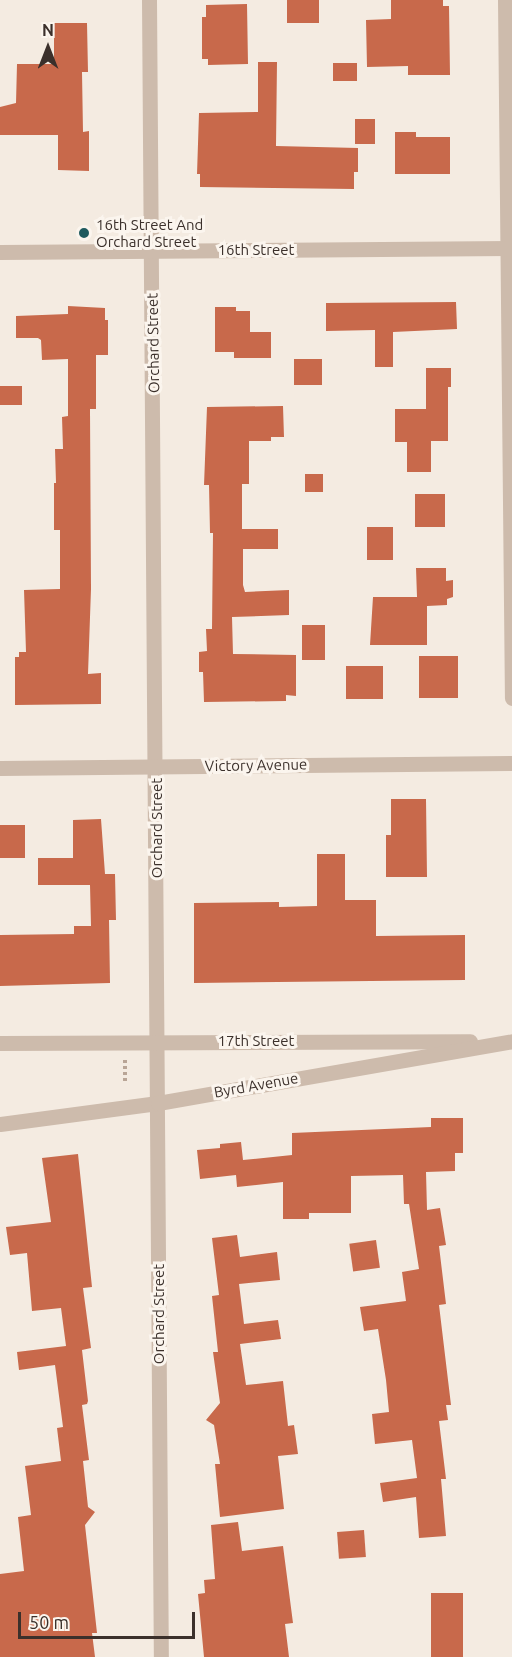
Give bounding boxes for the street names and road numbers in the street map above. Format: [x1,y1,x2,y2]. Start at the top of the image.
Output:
street label: 16th Street [218,241,294,259]
street label: Orchard Street [143,293,163,393]
street label: Victory Avenue [205,755,307,775]
street label: Orchard Street [148,778,166,878]
street label: 17th Street [218,1032,294,1050]
street label: Byrd Avenue [213,1069,299,1101]
street label: Orchard Street [150,1264,168,1364]

